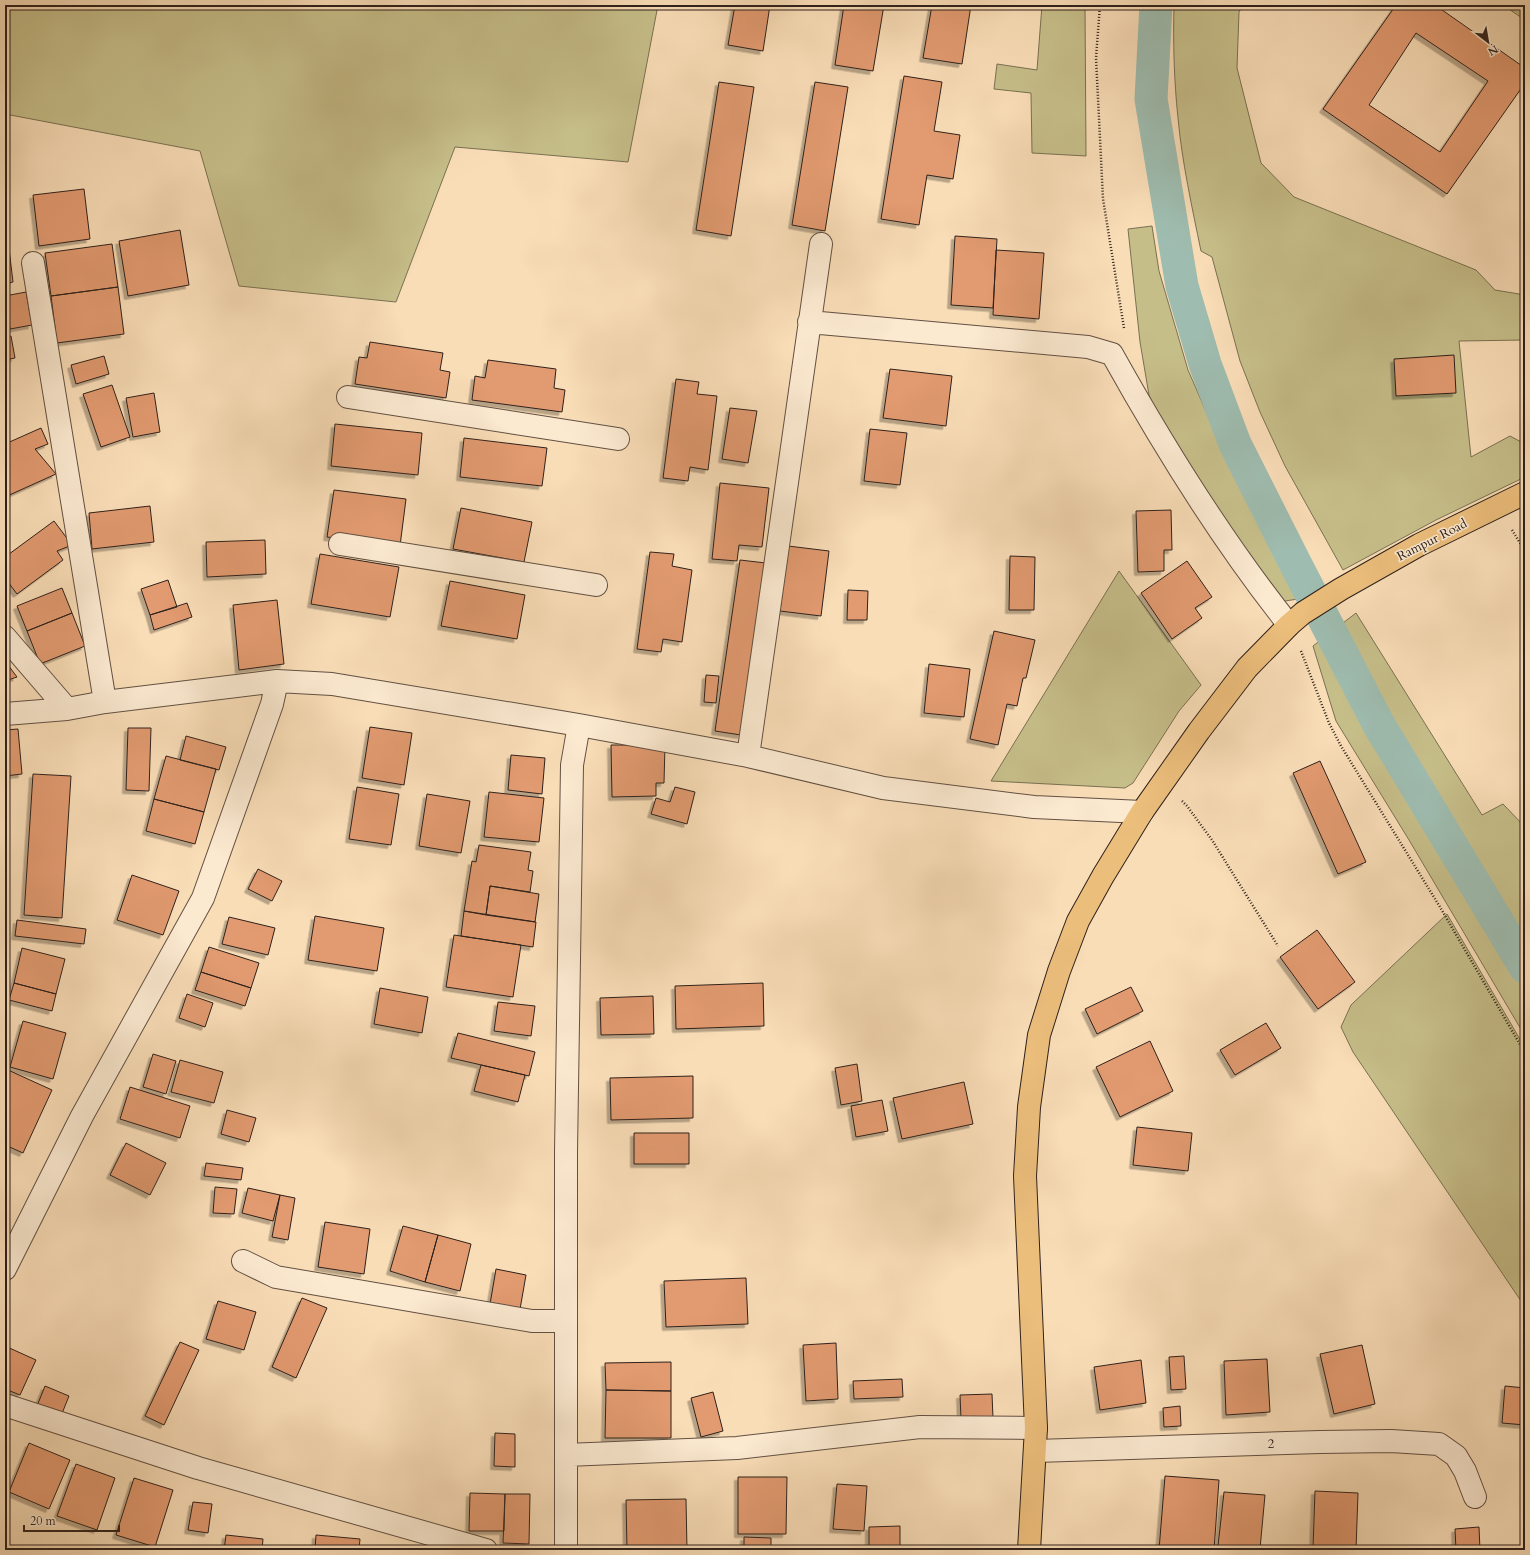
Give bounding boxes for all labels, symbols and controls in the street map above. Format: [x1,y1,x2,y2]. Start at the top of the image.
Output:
north arrow [1468,22,1508,62]
text: N [1485,41,1501,59]
street label: Rampur Road [1394,515,1470,565]
street label: 2 [1267,1435,1275,1453]
scale bar [24,1507,119,1533]
text: 20 m [30,1513,57,1529]

